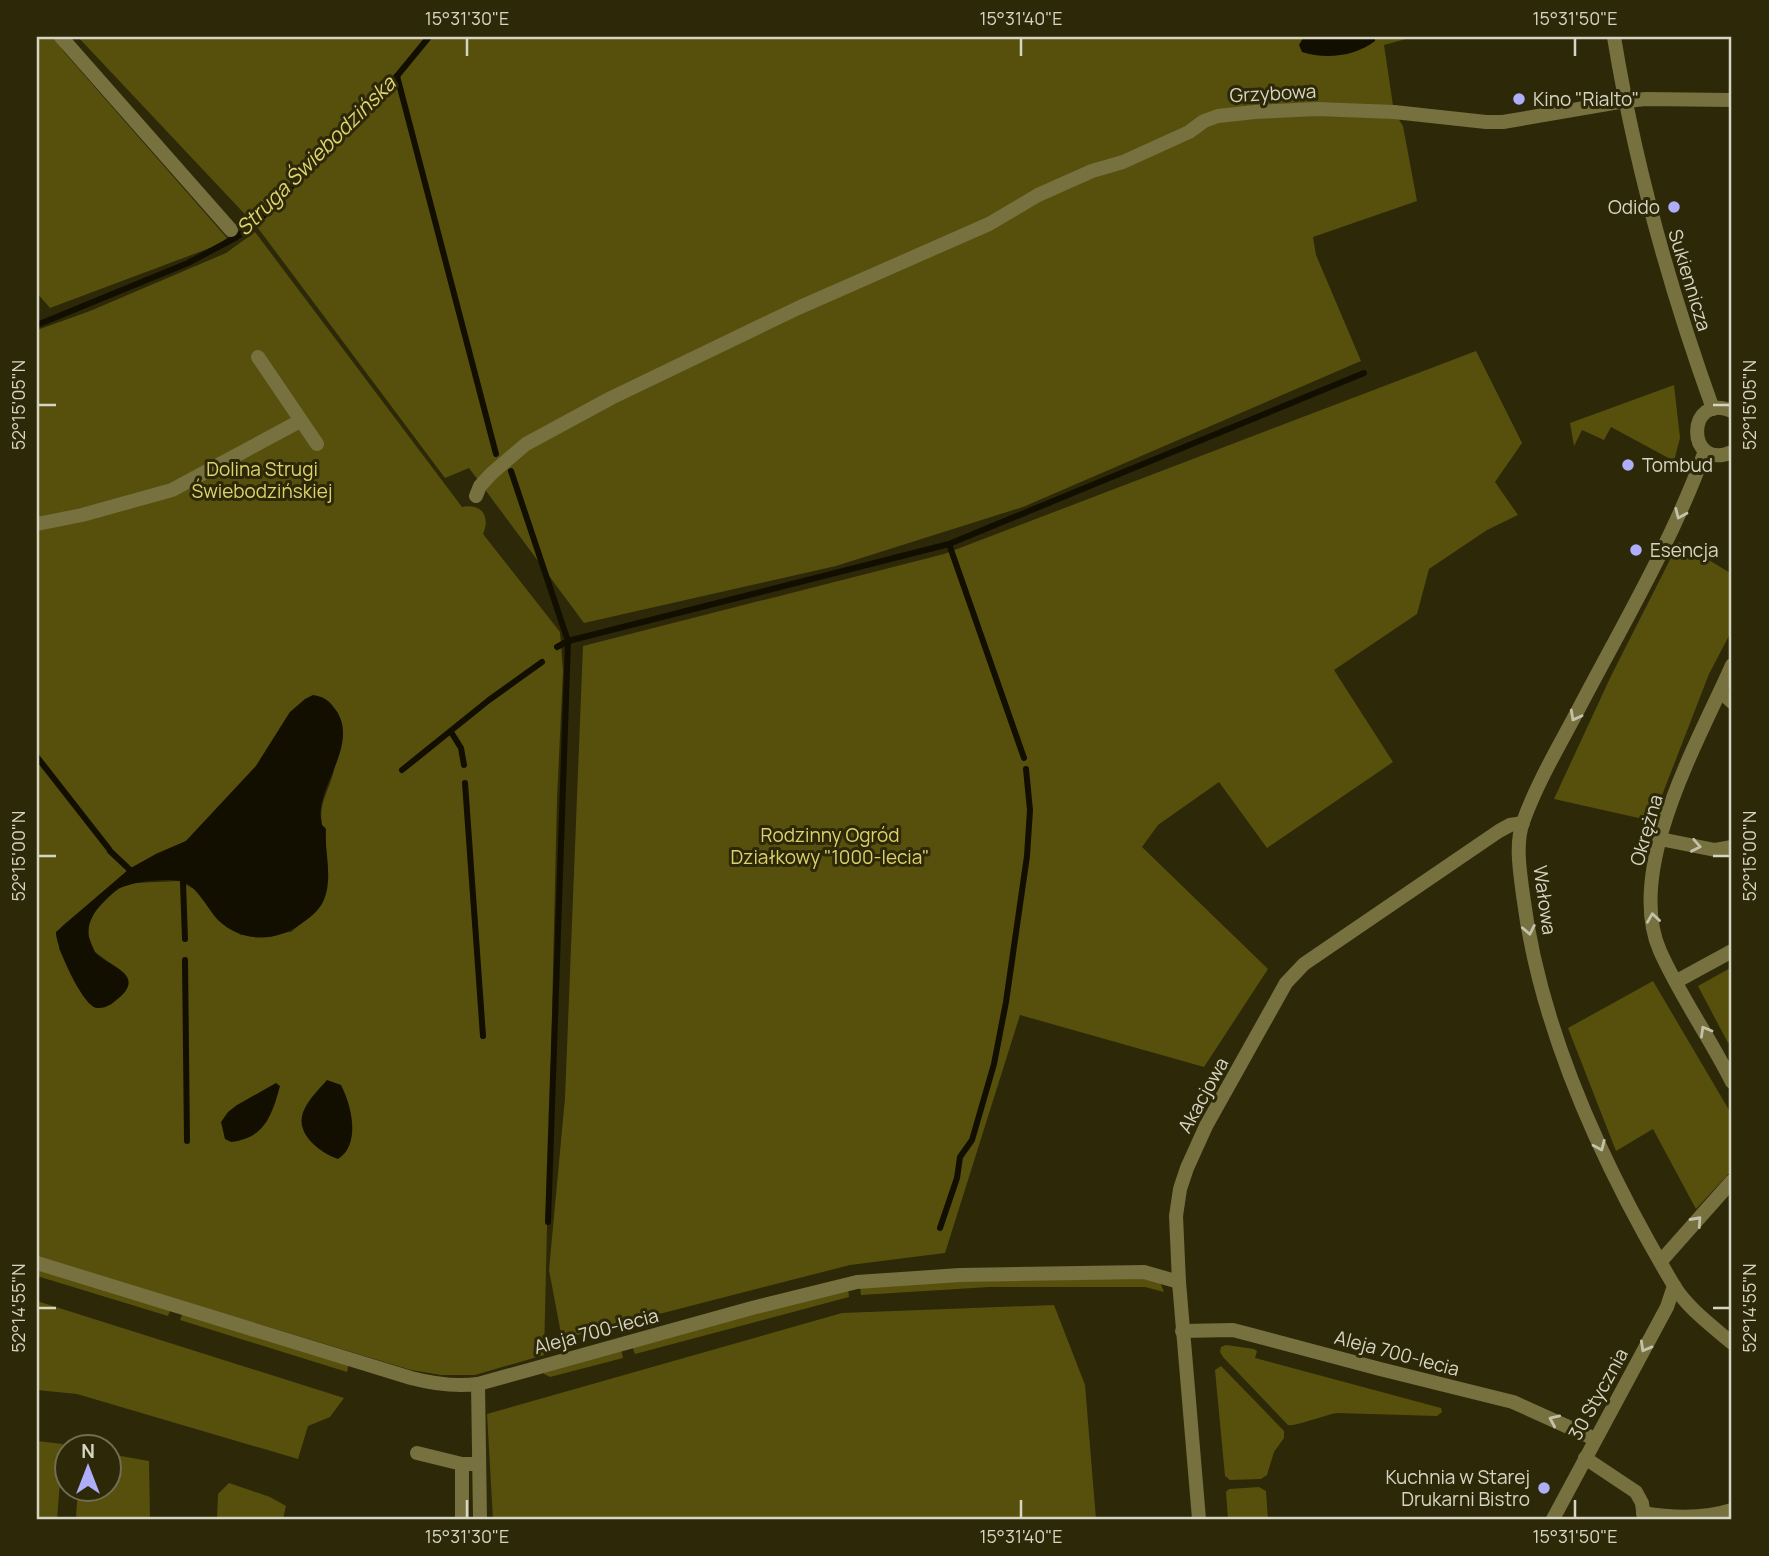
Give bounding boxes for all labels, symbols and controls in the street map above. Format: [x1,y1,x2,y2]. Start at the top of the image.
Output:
text: 15°31'30"E [425,6,509,30]
text: 15°31'40"E [979,6,1063,30]
text: 15°31'50"E [1532,6,1618,30]
water label: Struga Świebodzińska [229,68,402,241]
street label: Grzybowa [1229,78,1317,108]
place label: Kino "Rialto" [1533,86,1639,112]
marker: Kino "Rialto" [1511,91,1527,107]
place label: Odido [1608,194,1660,220]
marker: Odido [1666,199,1682,215]
street label: Sukiennicza [1662,226,1718,334]
text: 52°15'05"N [6,360,30,450]
text: 52°15'05"N [1737,360,1761,450]
place label: Tombud [1642,452,1713,478]
park label: Dolina Strugi Świebodzińskiej [191,456,333,504]
marker: Tombud [1620,457,1636,473]
one-way arrow [1674,507,1688,519]
place label: Esencja [1650,537,1719,563]
marker: Esencja [1628,542,1644,558]
one-way arrow [1570,709,1583,721]
street label: Okrężna [1623,791,1669,869]
text: 52°15'00"N [6,811,30,901]
text: 52°15'00"N [1737,811,1761,901]
park label: Rodzinny Ogród Działkowy "1000-lecia" [731,822,929,870]
one-way arrow [1690,838,1702,853]
street label: Wałowa [1527,864,1563,936]
one-way arrow [1646,912,1661,924]
one-way arrow [1520,924,1535,936]
one-way arrow [1700,1026,1713,1038]
street label: Akacjowa [1172,1053,1234,1137]
one-way arrow [1592,1138,1606,1151]
one-way arrow [1689,1216,1701,1229]
text: 52°14'55"N [6,1263,30,1353]
text: 52°14'55"N [1737,1263,1761,1353]
street label: Aleja 700-lecia [531,1302,661,1360]
street label: Aleja 700-lecia [1332,1324,1462,1382]
one-way arrow [1640,1340,1653,1353]
street label: 30 Stycznia [1562,1343,1634,1445]
one-way arrow [1549,1414,1561,1428]
north arrow [52,1434,122,1504]
text: N [81,1438,95,1464]
place label: Kuchnia w Starej Drukarni Bistro [1385,1464,1530,1512]
marker: Kuchnia w Starej Drukarni Bistro [1536,1480,1552,1496]
text: 15°31'30"E [425,1524,509,1548]
text: 15°31'40"E [979,1524,1063,1548]
text: 15°31'50"E [1532,1524,1618,1548]

